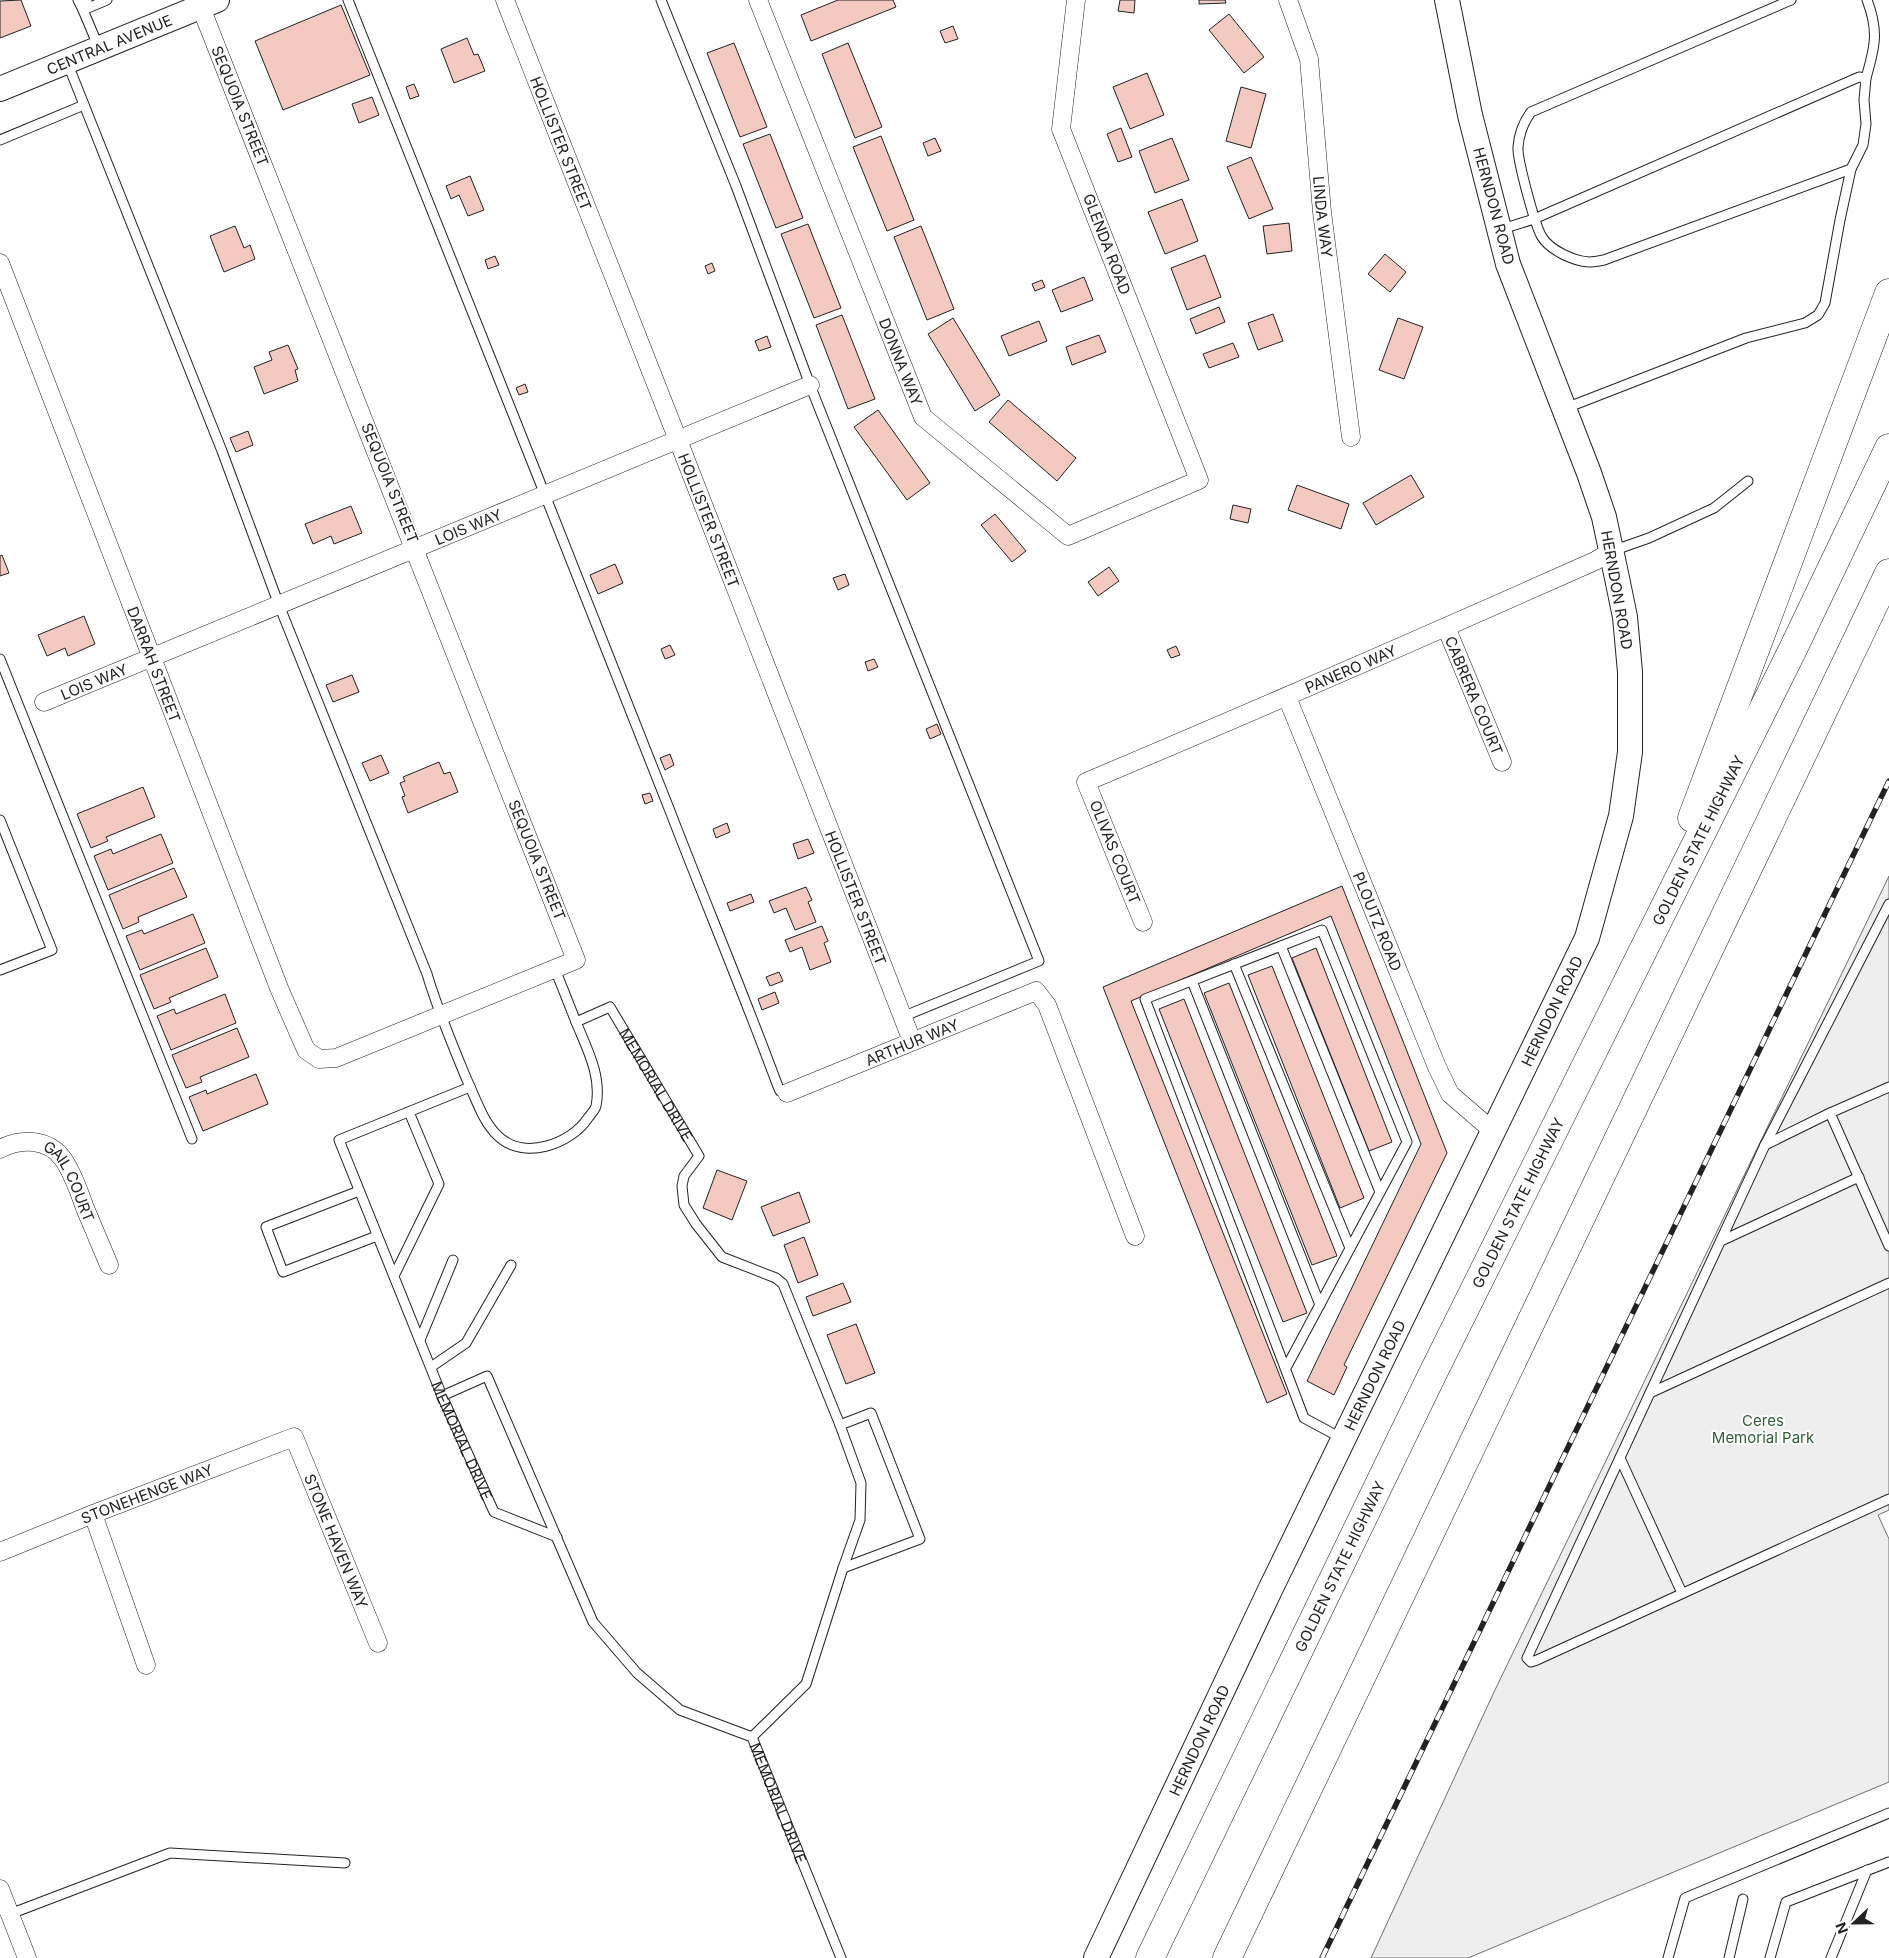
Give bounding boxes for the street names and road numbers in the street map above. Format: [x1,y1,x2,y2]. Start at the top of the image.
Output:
street label: CENTRAL AVENUE [44,10,175,78]
street label: SEQUOIA STREET [207,43,273,169]
street label: HOLLISTER STREET [526,73,596,213]
street label: HERNDON ROAD [1469,145,1519,267]
street label: LINDA WAY [1309,175,1337,259]
street label: GLENDA ROAD [1079,191,1135,297]
street label: DONNA WAY [875,315,927,408]
street label: SEQUOIA STREET [357,420,423,546]
street label: HOLLISTER STREET [675,450,744,590]
street label: LOIS WAY [432,504,504,549]
street label: HERNDON ROAD [1597,529,1637,651]
street label: DARRAH STREET [124,604,185,725]
street label: CABRERA COURT [1441,633,1507,758]
street label: PANERO WAY [1302,640,1399,697]
street label: LOIS WAY [58,659,130,704]
street label: GOLDEN STATE HIGHWAY [1648,752,1748,928]
street label: SEQUOIA STREET [504,797,570,923]
street label: OLIVAS COURT [1086,797,1144,907]
street label: HOLLISTER STREET [822,828,891,968]
street label: PLOUTZ ROAD [1349,869,1407,974]
street label: HERNDON ROAD [1517,952,1587,1069]
street label: ARTHUR WAY [862,1014,961,1069]
street label: MEMORIAL DRIVE [615,1025,697,1145]
street label: GOLDEN STATE HIGHWAY [1467,1115,1568,1291]
street label: GAIL COURT [40,1136,99,1224]
street label: HERNDON ROAD [1340,1317,1409,1434]
street label: MEMORIAL DRIVE [427,1378,497,1503]
street label: STONEHENGE WAY [78,1459,216,1528]
street label: STONE HAVEN WAY [300,1471,372,1611]
street label: GOLDEN STATE HIGHWAY [1290,1478,1389,1655]
street label: HERNDON ROAD [1165,1681,1233,1799]
street label: MEMORIAL DRIVE [746,1740,811,1866]

